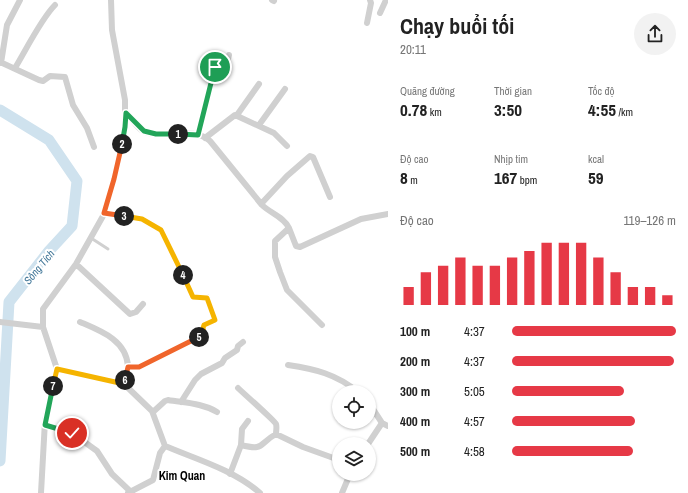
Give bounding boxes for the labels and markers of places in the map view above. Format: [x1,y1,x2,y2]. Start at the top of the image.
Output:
pin [198,50,232,84]
pin: 1 [168,124,188,144]
pin: 2 [112,134,132,154]
pin: 3 [114,206,134,226]
pin: 4 [173,265,193,285]
pin: 5 [189,327,209,347]
pin: 6 [115,370,135,390]
pin: 7 [43,376,63,396]
pin [55,416,89,450]

